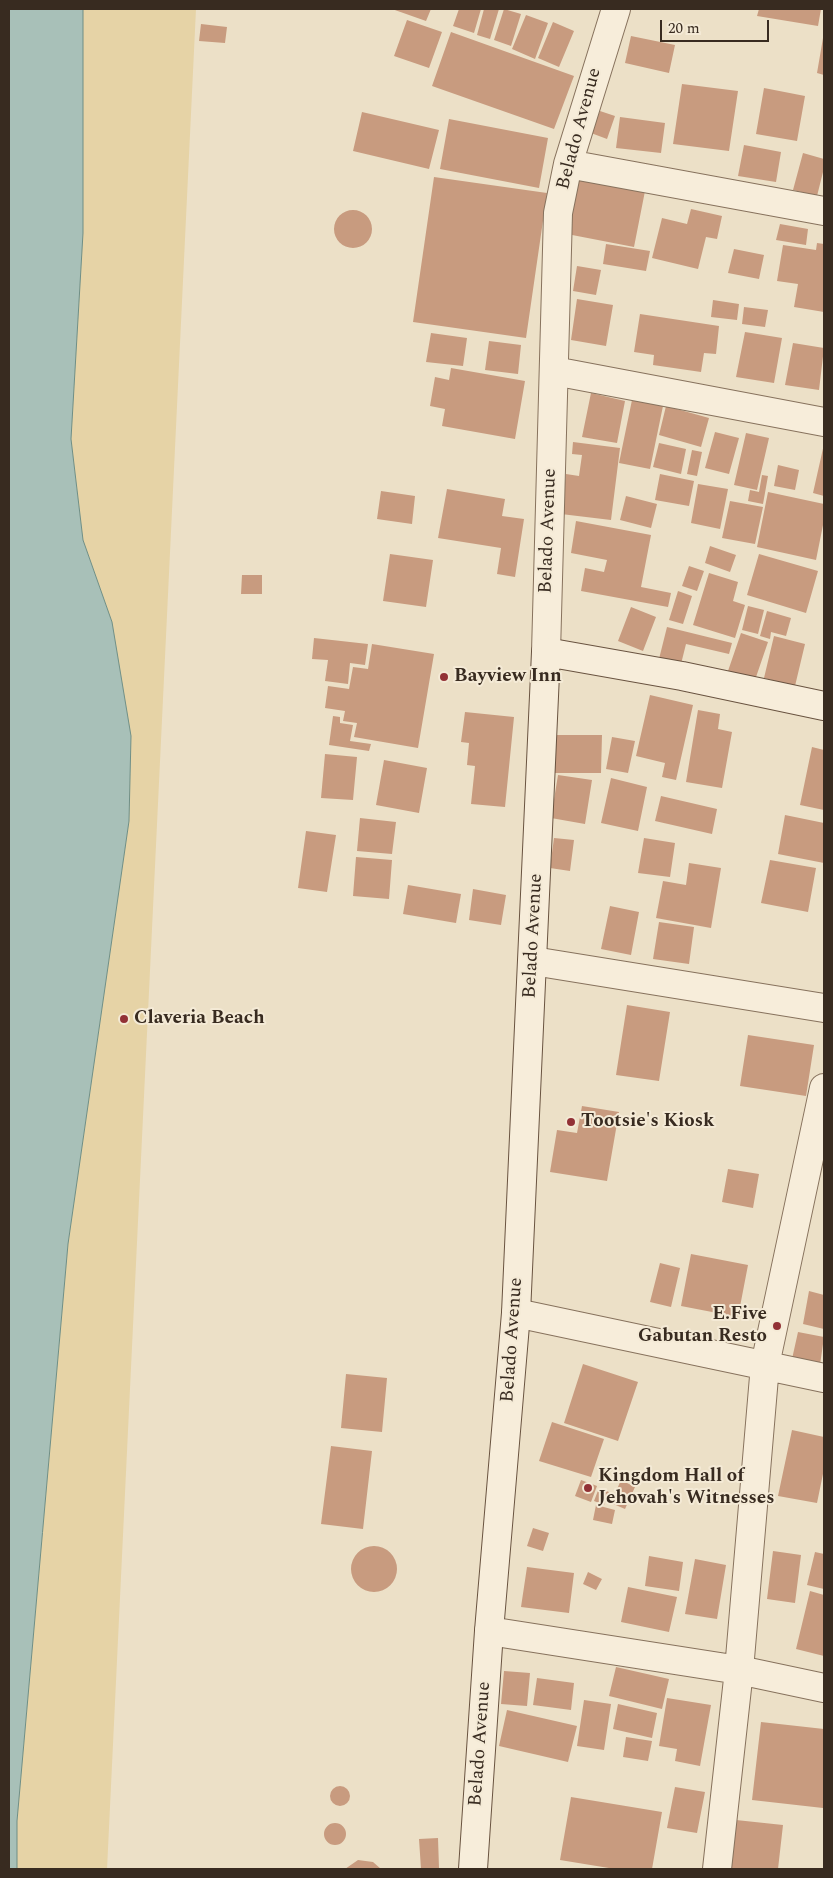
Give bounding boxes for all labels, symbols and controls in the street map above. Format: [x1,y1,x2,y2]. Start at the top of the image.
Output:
scale bar [663,10,772,42]
text: 20 m [668,17,700,40]
street label: Belado Avenue [553,66,607,192]
street label: Belado Avenue [535,468,563,594]
place label: Bayview Inn [454,666,562,688]
marker: Bayview Inn [438,671,450,683]
street label: Belado Avenue [519,873,549,999]
place label: Claveria Beach [134,1008,265,1030]
marker: Claveria Beach [118,1013,130,1025]
place label: Tootsie's Kiosk [581,1111,714,1133]
marker: Tootsie's Kiosk [565,1116,577,1128]
street label: Belado Avenue [497,1277,529,1403]
place label: E.Five Gabutan Resto [638,1304,767,1348]
marker: E.Five Gabutan Resto [771,1320,783,1332]
place label: Kingdom Hall of Jehovah's Witnesses [598,1466,774,1510]
marker: Kingdom Hall of Jehovah's Witnesses [582,1482,594,1494]
street label: Belado Avenue [465,1681,497,1807]

